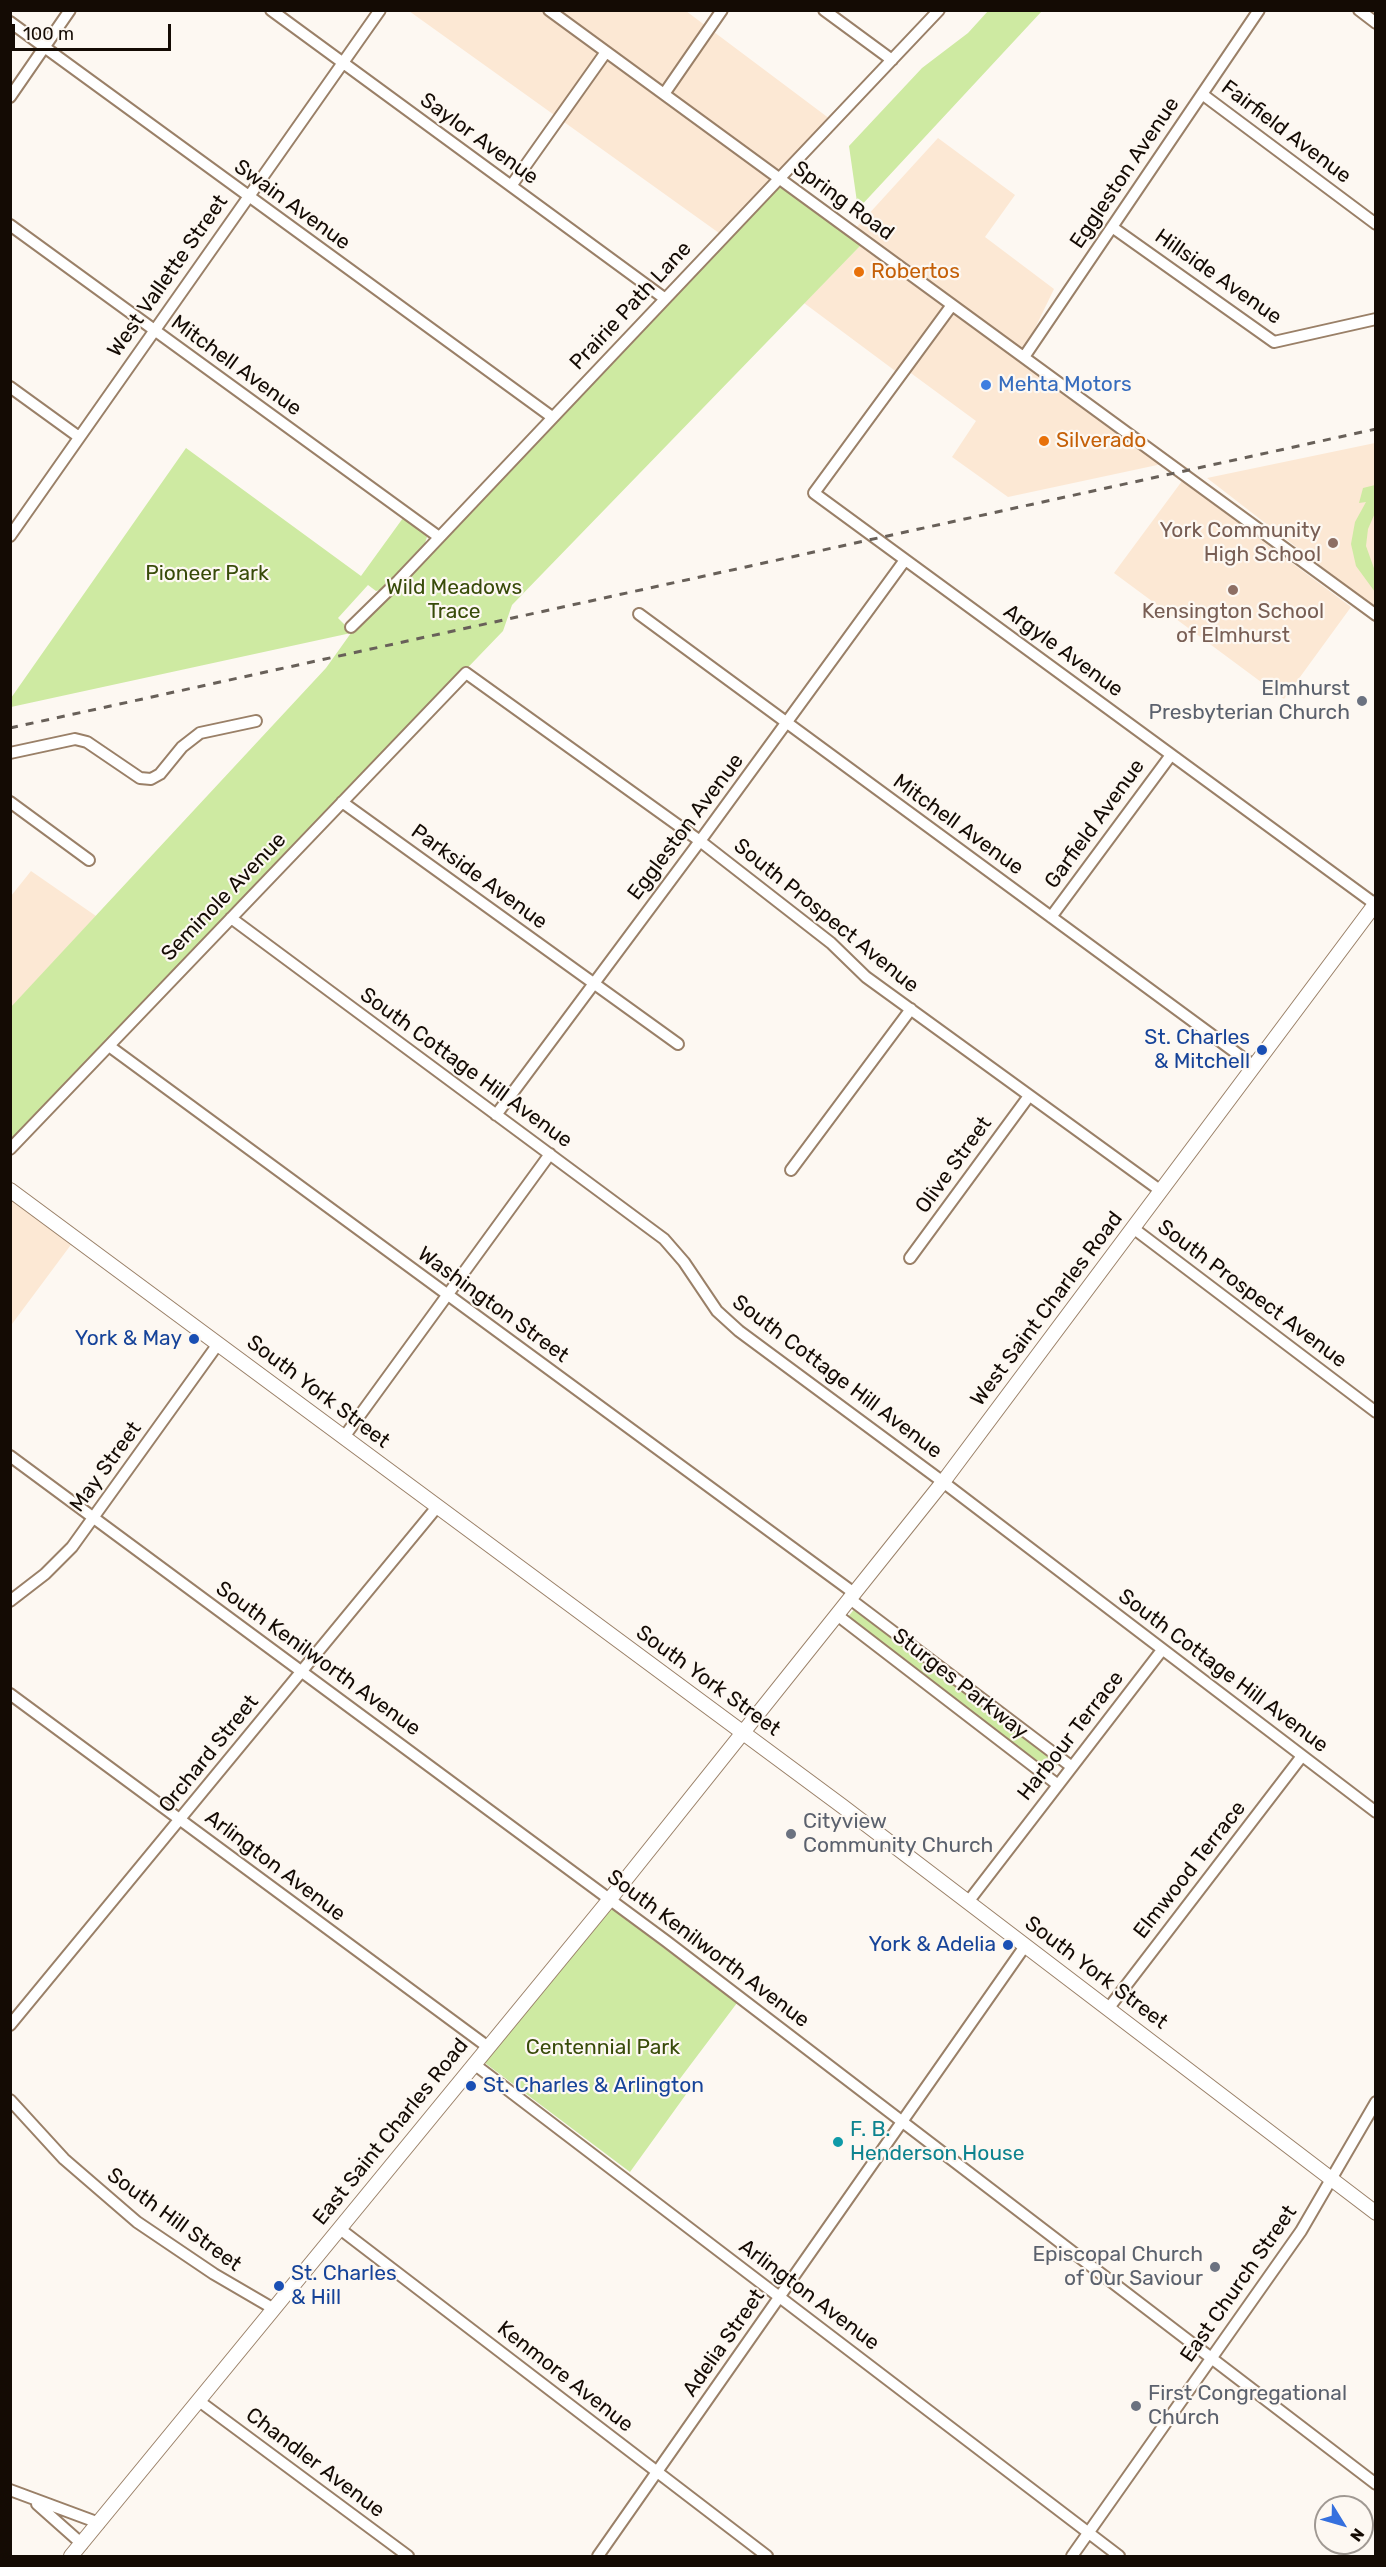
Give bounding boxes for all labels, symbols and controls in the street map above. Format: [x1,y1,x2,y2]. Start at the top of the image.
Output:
scale bar [15,12,174,50]
text: 100 m [23,23,74,45]
street label: Fairfield Avenue [1216,75,1356,189]
street label: Saylor Avenue [415,88,543,190]
street label: Eggleston Avenue [1065,93,1185,253]
street label: Swain Avenue [229,154,355,256]
street label: Spring Road [788,156,898,246]
street label: West Vallette Street [103,190,233,362]
street label: Hillside Avenue [1150,224,1286,330]
street label: Prairie Path Lane [565,236,697,376]
place label: Robertos [871,259,960,285]
marker: Robertos [852,265,866,279]
street label: Mitchell Avenue [166,310,306,422]
place label: Mehta Motors [998,372,1132,398]
marker: Mehta Motors [979,378,993,392]
place label: Silverado [1056,428,1146,454]
marker: Silverado [1037,434,1051,448]
place label: York Community High School [1160,518,1321,568]
marker: York Community High School [1326,536,1340,550]
park label: Pioneer Park [145,561,269,587]
park label: Wild Meadows Trace [386,575,522,625]
marker: Kensington School of Elmhurst [1226,583,1240,597]
street label: Argyle Avenue [998,599,1128,703]
place label: Kensington School of Elmhurst [1142,599,1324,649]
place label: Elmhurst Presbyterian Church [1149,676,1350,726]
marker: Elmhurst Presbyterian Church [1355,694,1369,708]
street label: Eggleston Avenue [623,749,749,905]
street label: Garfield Avenue [1040,755,1150,893]
street label: Mitchell Avenue [888,769,1028,881]
street label: Parkside Avenue [406,819,552,935]
street label: Seminole Avenue [156,827,292,967]
street label: South Prospect Avenue [728,834,924,998]
street label: South Cottage Hill Avenue [355,982,577,1154]
place label: St. Charles & Mitchell [1144,1025,1250,1075]
marker: St. Charles & Mitchell [1255,1043,1269,1057]
street label: Olive Street [911,1112,997,1218]
street label: West Saint Charles Road [966,1207,1128,1411]
street label: South Prospect Avenue [1152,1215,1352,1373]
street label: Washington Street [413,1242,573,1368]
street label: South Cottage Hill Avenue [727,1290,947,1464]
place label: York & May [75,1326,182,1352]
street label: South York Street [242,1330,394,1454]
marker: York & May [187,1332,201,1346]
street label: May Street [65,1417,147,1517]
street label: South Kenilworth Avenue [211,1576,425,1742]
street label: South Cottage Hill Avenue [1113,1584,1333,1758]
street label: South York Street [631,1620,785,1742]
street label: Sturges Parkway [887,1623,1033,1745]
street label: Harbour Terrace [1013,1666,1129,1806]
street label: Orchard Street [154,1690,264,1818]
street label: Elmwood Terrace [1129,1796,1251,1944]
street label: Arlington Avenue [200,1805,350,1927]
place label: Cityview Community Church [803,1809,993,1859]
marker: Cityview Community Church [784,1827,798,1841]
street label: South Kenilworth Avenue [602,1865,814,2033]
street label: South York Street [1020,1911,1172,2035]
place label: York & Adelia [868,1932,996,1958]
marker: York & Adelia [1001,1938,1015,1952]
street label: East Saint Charles Road [308,2034,474,2230]
park label: Centennial Park [526,2035,680,2061]
place label: St. Charles & Arlington [483,2073,704,2099]
marker: St. Charles & Arlington [464,2079,478,2093]
place label: F. B. Henderson House [850,2117,1025,2167]
marker: F. B. Henderson House [831,2135,845,2149]
street label: South Hill Street [102,2163,246,2277]
street label: East Church Street [1175,2201,1303,2367]
street label: Arlington Avenue [734,2234,884,2356]
place label: Episcopal Church of Our Saviour [1032,2242,1203,2292]
marker: Episcopal Church of Our Saviour [1208,2260,1222,2274]
place label: St. Charles & Hill [291,2261,397,2311]
marker: St. Charles & Hill [272,2279,286,2293]
street label: Adelia Street [678,2284,770,2402]
street label: Kenmore Avenue [492,2316,638,2438]
place label: First Congregational Church [1148,2381,1347,2431]
marker: First Congregational Church [1129,2399,1143,2413]
street label: Chandler Avenue [241,2403,389,2523]
north arrow [1314,2495,1374,2555]
text: N [1346,2525,1368,2545]

